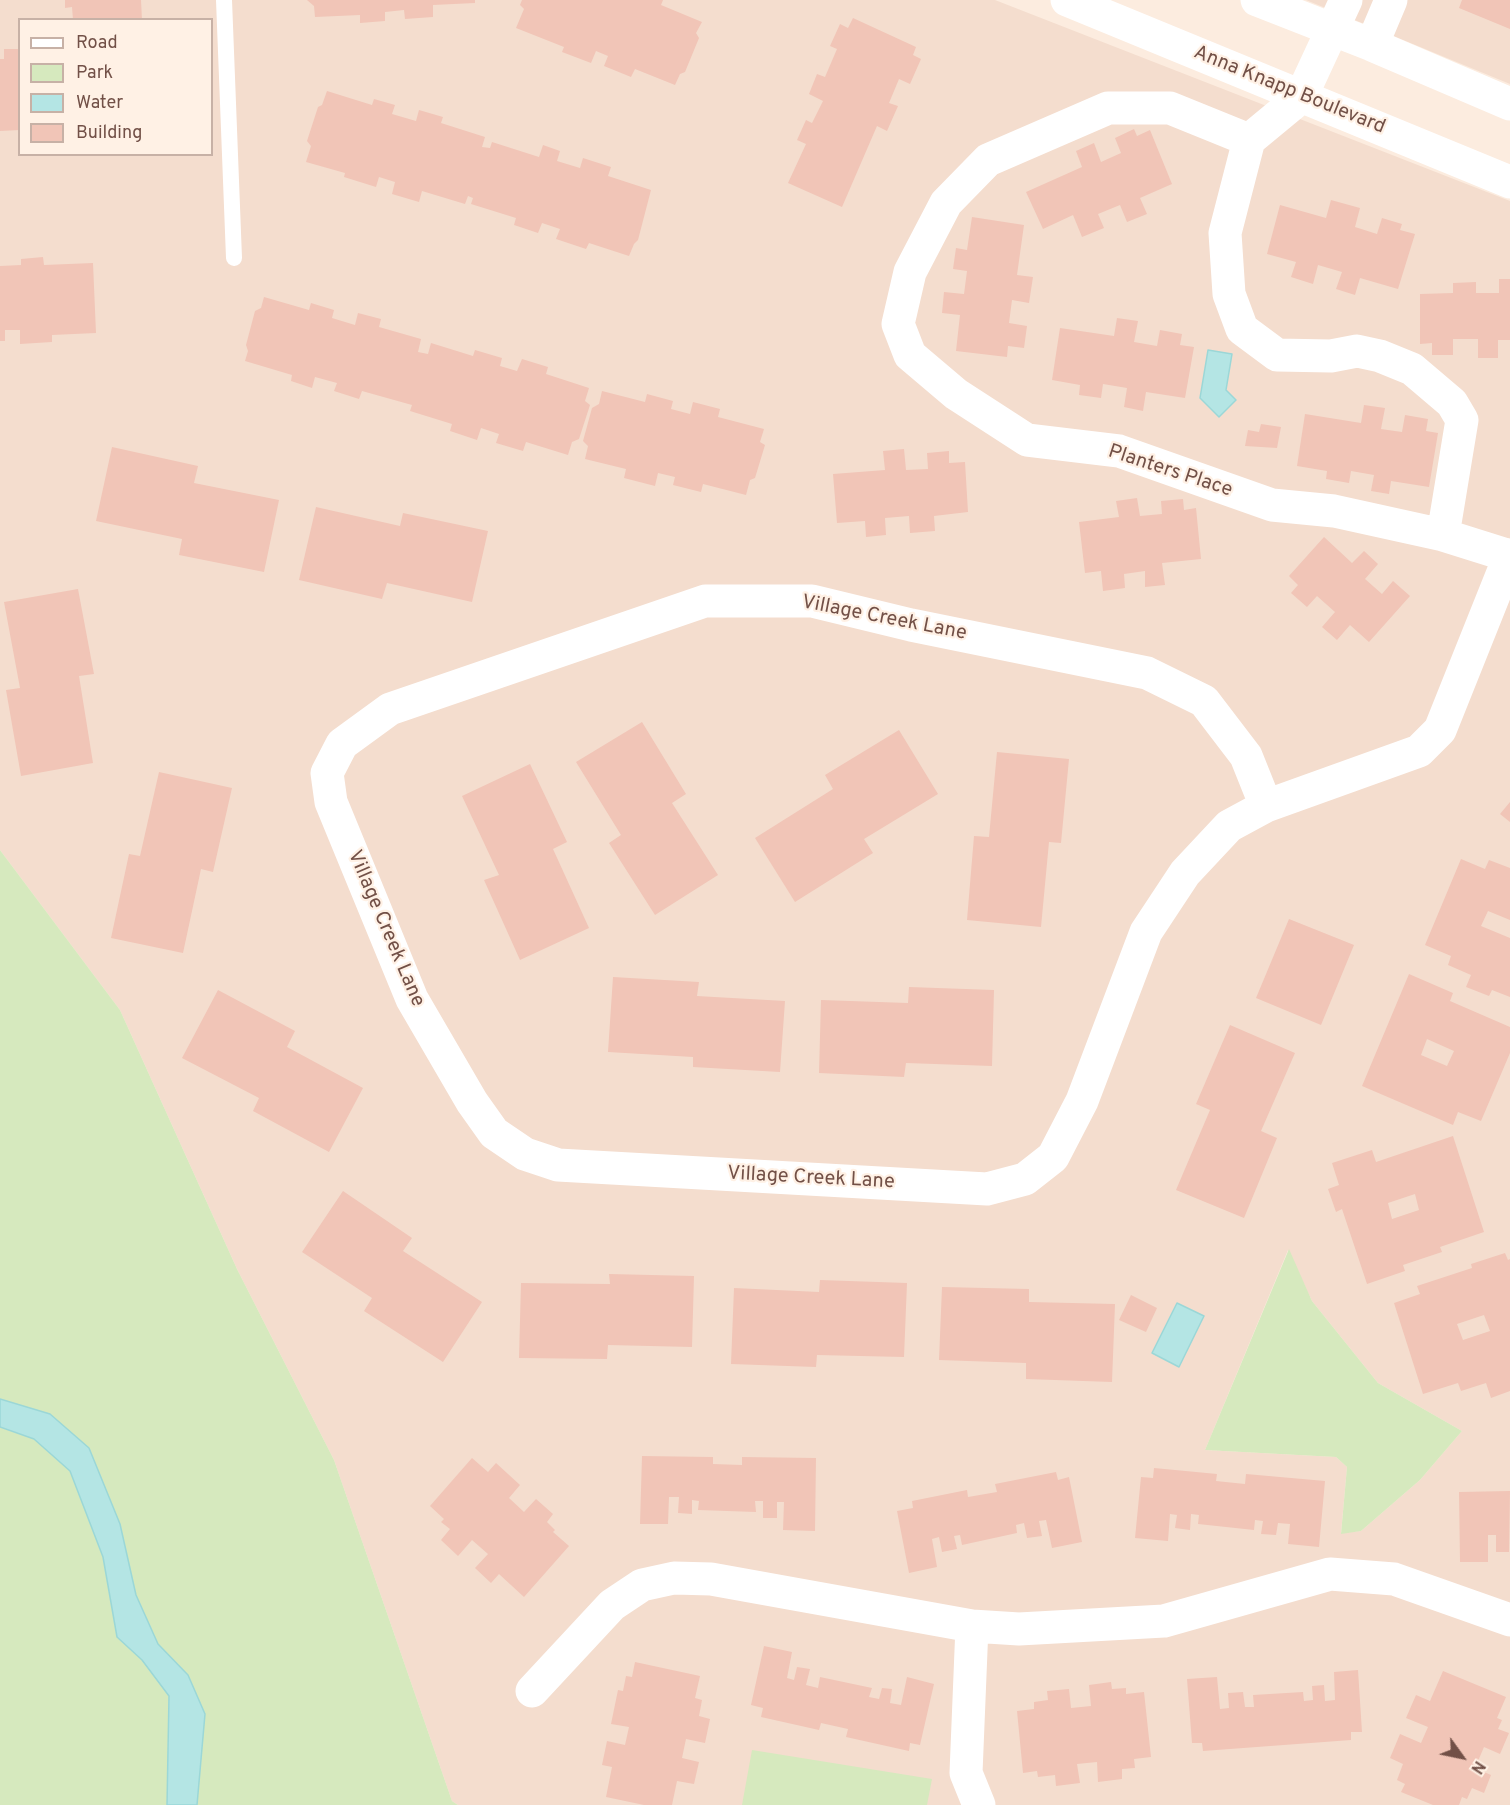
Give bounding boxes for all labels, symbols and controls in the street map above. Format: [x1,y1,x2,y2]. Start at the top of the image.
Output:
legend [18,18,213,156]
text: Road [76,32,118,55]
street label: Anna Knapp Boulevard [1190,42,1388,140]
text: Park [76,62,113,85]
text: Water [76,92,123,115]
text: Building [76,122,142,145]
street label: Planters Place [1105,441,1235,503]
street label: Village Creek Lane [799,591,969,647]
street label: Village Creek Lane [341,847,429,1011]
street label: Village Creek Lane [727,1163,895,1195]
north arrow [1432,1727,1492,1787]
text: N [1466,1757,1489,1777]

